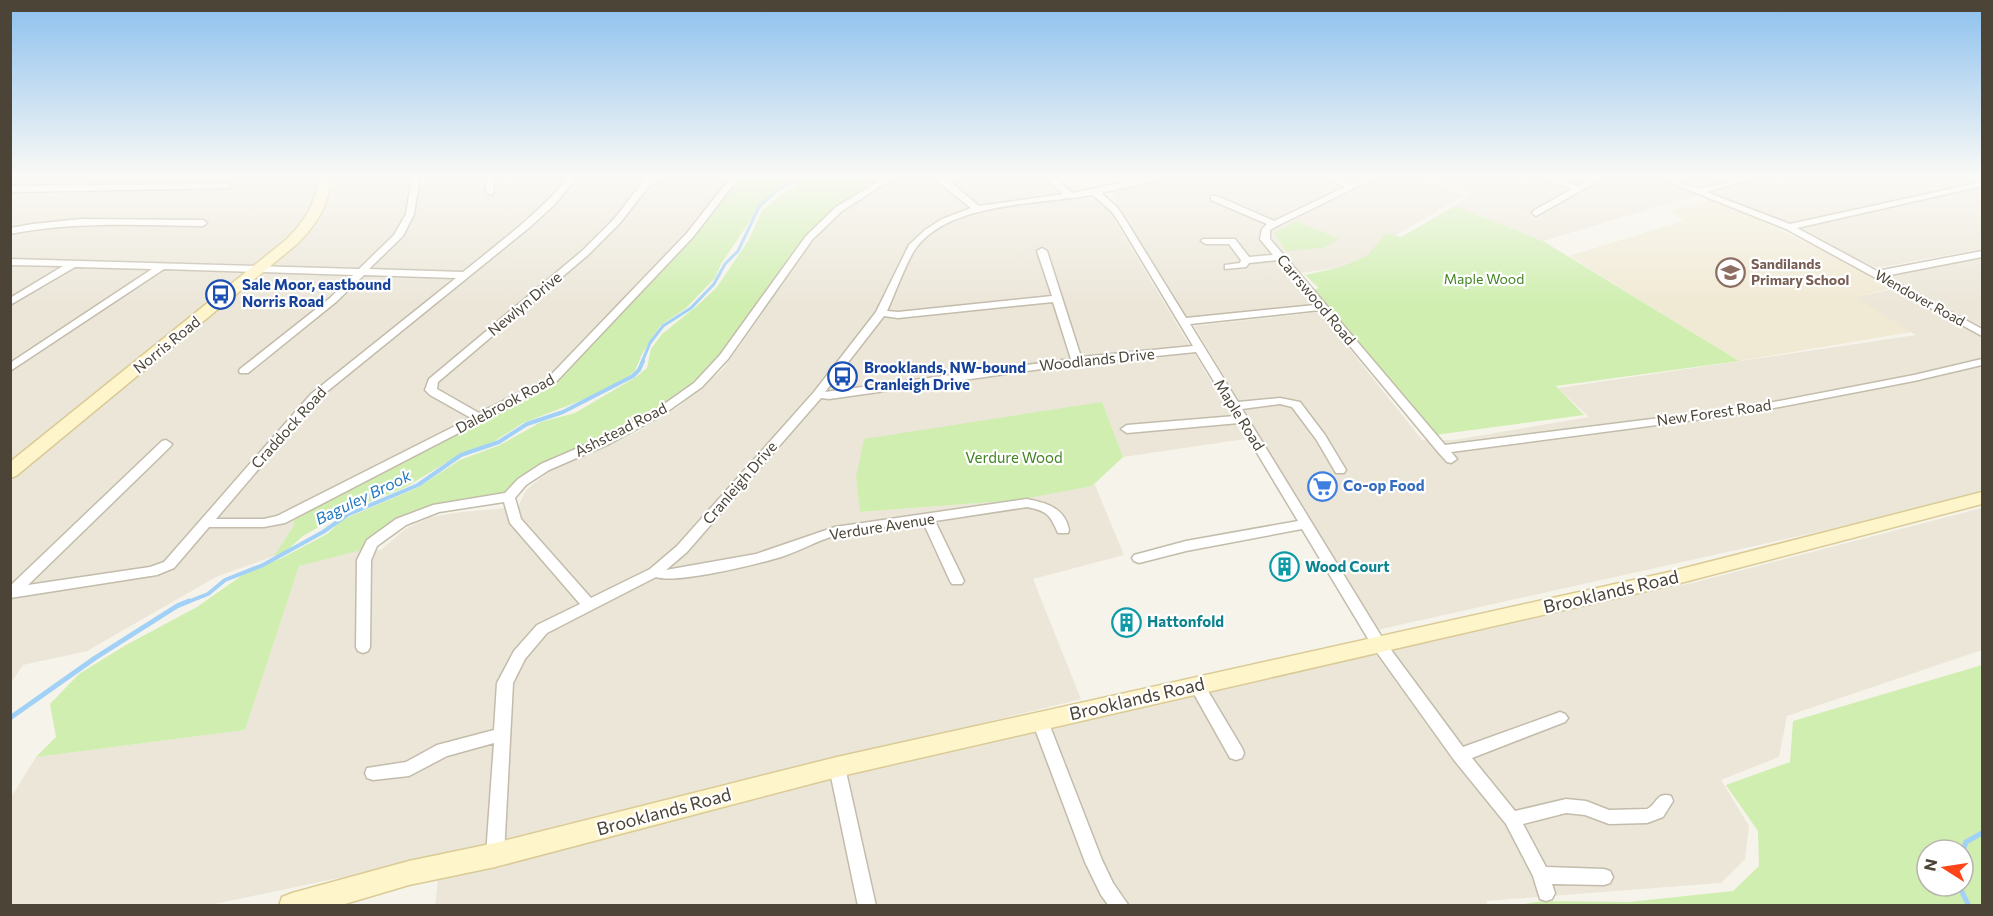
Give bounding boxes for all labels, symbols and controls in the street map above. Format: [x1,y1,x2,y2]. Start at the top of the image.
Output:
street label: Carrswood Road [1274,250,1360,348]
place label: Sandilands Primary School [1751,255,1849,288]
school or university icon: Sandilands Primary School [1714,256,1746,288]
street label: Wendover Road [1872,266,1968,329]
street label: Newlyn Drive [484,267,565,339]
park label: Maple Wood [1444,270,1524,287]
place label: Sale Moor, eastbound Norris Road [242,275,391,310]
bus stop icon: Sale Moor, eastbound Norris Road [205,278,237,310]
street label: Norris Road [129,312,203,377]
street label: Woodlands Drive [1038,344,1155,374]
place label: Brooklands, NW-bound Cranleigh Drive [864,358,1026,393]
bus stop icon: Brooklands, NW-bound Cranleigh Drive [827,361,859,393]
street label: Dalebrook Road [452,370,557,437]
street label: Maple Road [1211,376,1269,453]
street label: Craddock Road [247,383,330,472]
street label: New Forest Road [1655,395,1772,429]
street label: Ashstead Road [571,398,670,460]
street label: Cranleigh Drive [698,437,780,527]
park label: Verdure Wood [965,448,1063,466]
water label: Baguley Brook [312,465,414,528]
supermarket icon: Co-op Food [1306,470,1338,502]
place label: Co-op Food [1343,476,1425,494]
street label: Verdure Avenue [828,509,936,543]
building icon: Wood Court [1268,551,1300,583]
place label: Wood Court [1305,557,1390,575]
street label: Brooklands Road [1541,565,1681,617]
building icon: Hattonfold [1110,606,1142,638]
place label: Hattonfold [1147,612,1224,630]
street label: Brooklands Road [1067,672,1207,724]
street label: Brooklands Road [594,783,733,840]
north arrow [1915,838,1975,898]
text: N [1919,857,1940,873]

